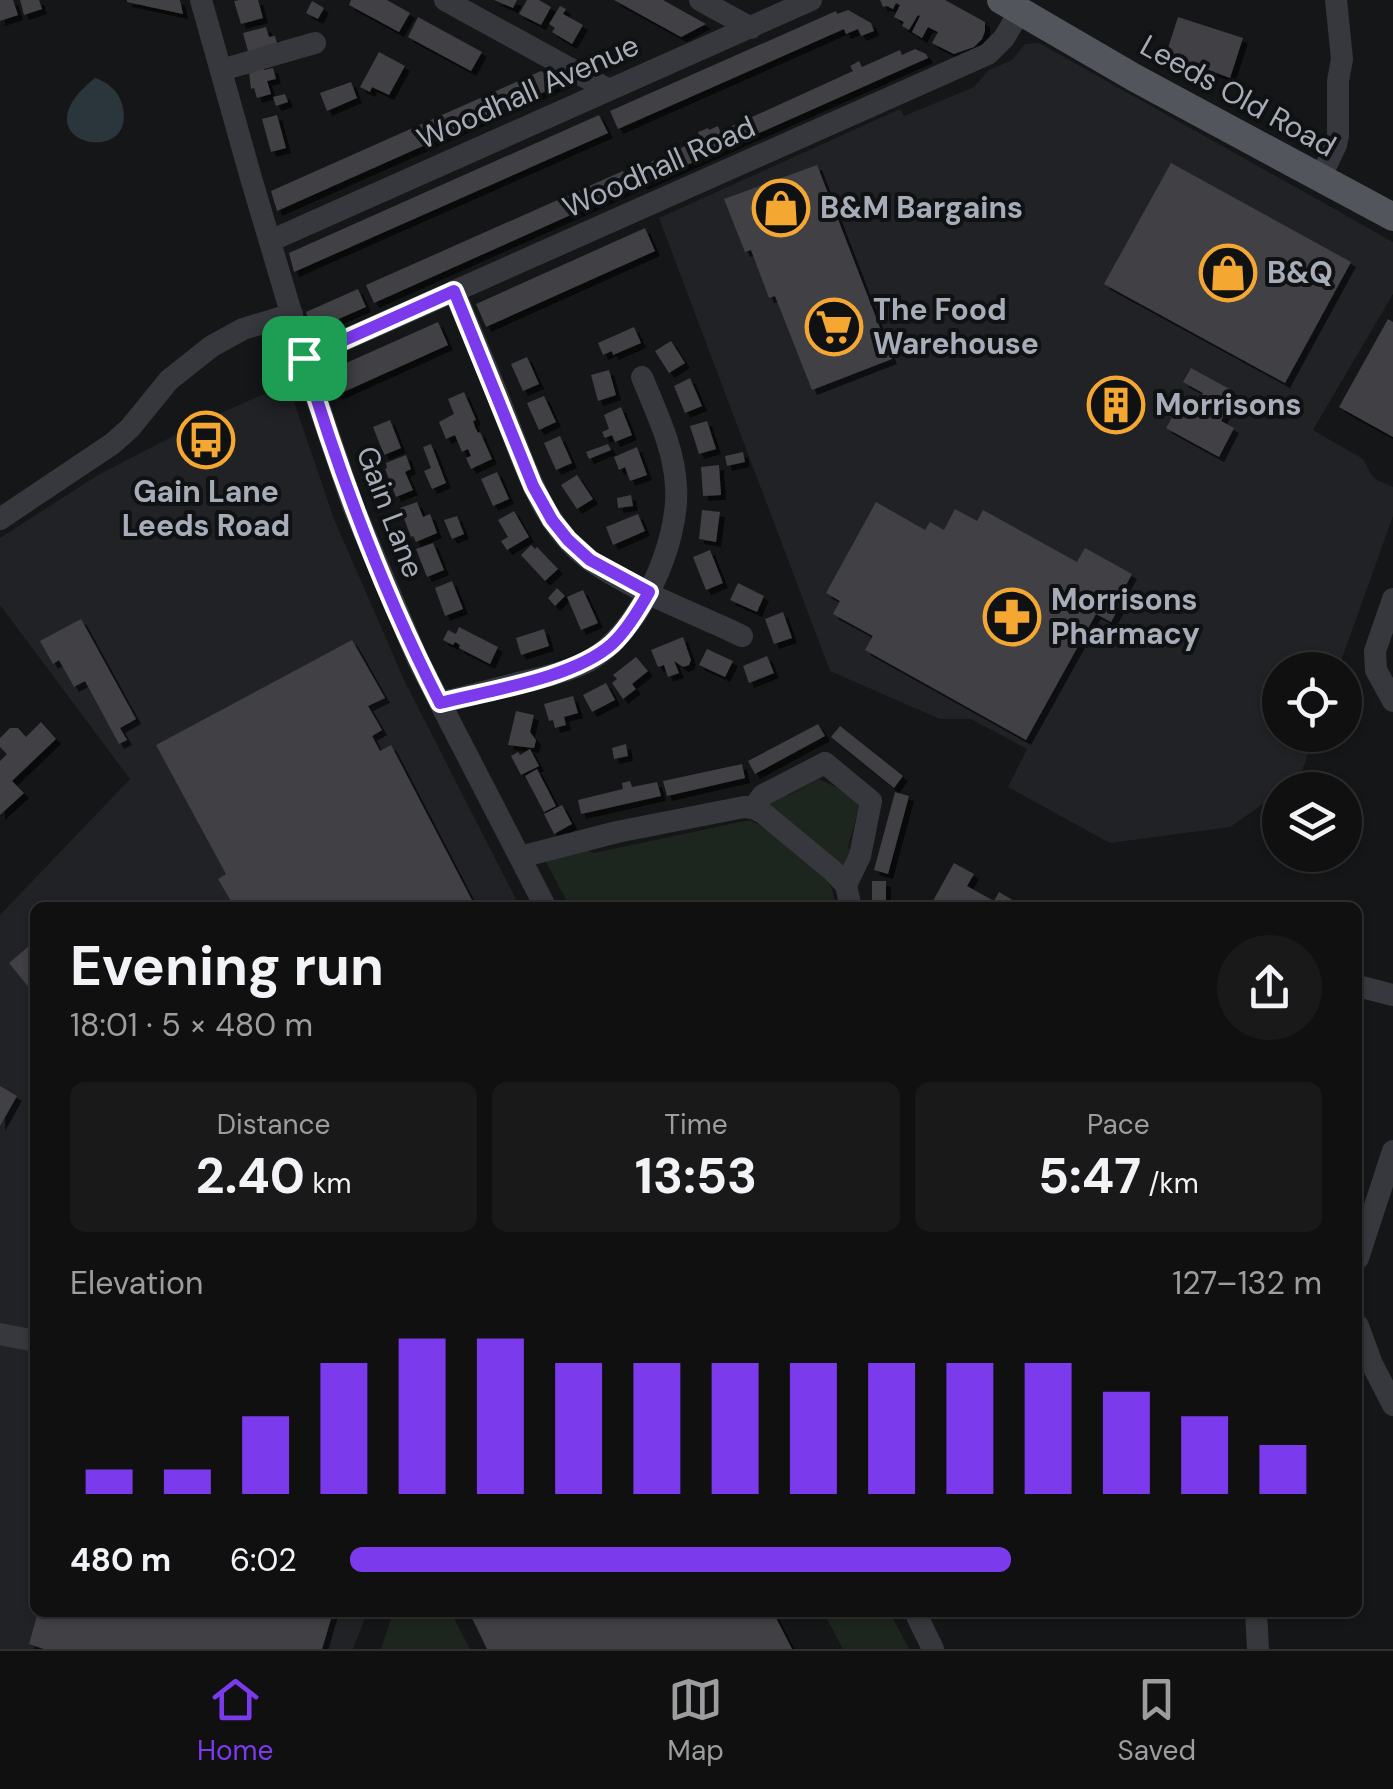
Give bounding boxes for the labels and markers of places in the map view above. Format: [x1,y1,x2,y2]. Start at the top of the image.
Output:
shop icon: B&M Bargains [751,178,811,238]
place label: B&M Bargains [820,188,1023,227]
shop icon: B&Q [1198,243,1258,303]
place label: B&Q [1267,253,1333,292]
place label: The Food Warehouse [873,290,1039,363]
supermarket icon: The Food Warehouse [804,297,864,357]
pin [262,316,347,401]
building icon: Morrisons [1086,375,1146,435]
place label: Morrisons [1155,385,1301,424]
bus stop icon: Gain Lane Leeds Road [176,410,236,470]
place label: Gain Lane Leeds Road [122,472,290,545]
place label: Morrisons Pharmacy [1051,580,1200,653]
pharmacy icon: Morrisons Pharmacy [982,587,1042,647]

